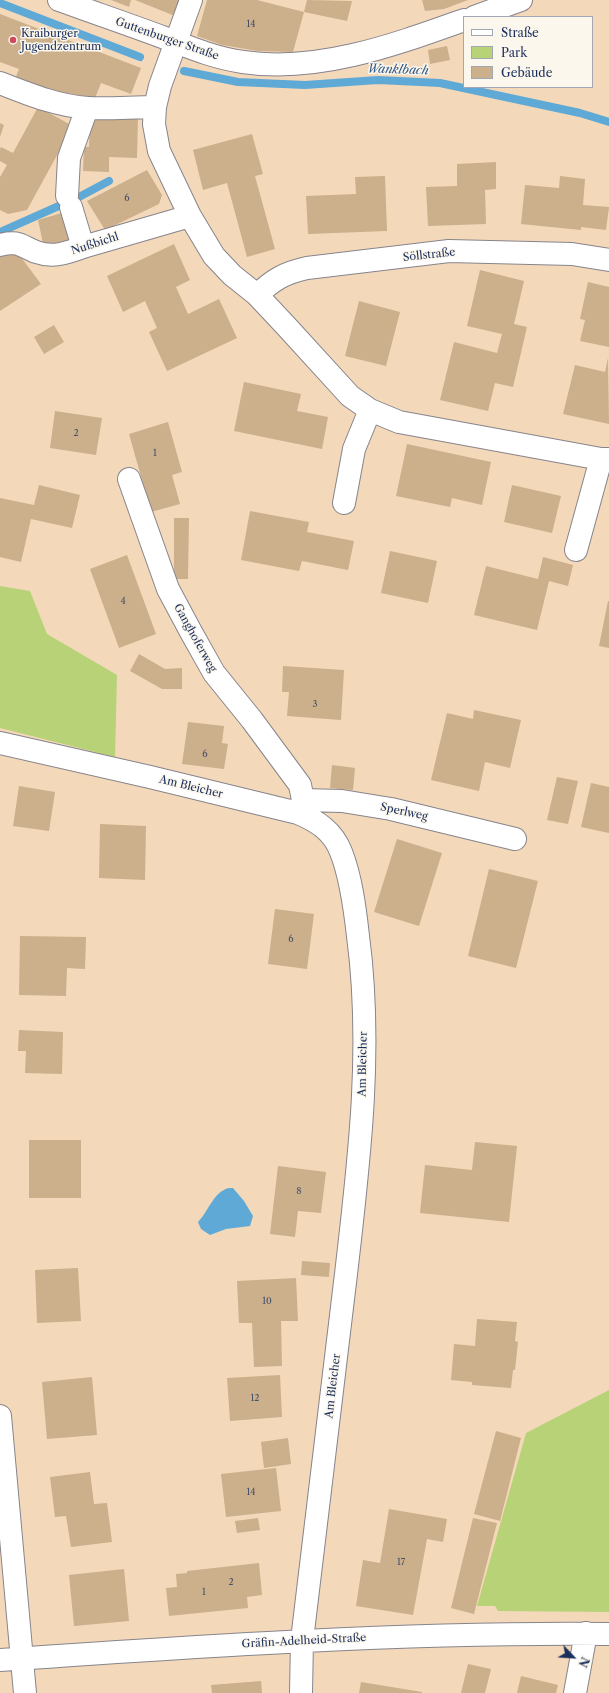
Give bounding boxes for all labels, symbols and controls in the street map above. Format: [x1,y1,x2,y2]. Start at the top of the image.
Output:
street label: Guttenburger Straße [114,15,220,63]
legend [463,16,593,88]
house number: 14 [247,19,255,29]
text: Straße [501,25,539,40]
place label: Kraiburger Jugendzentrum [21,27,101,53]
marker: Kraiburger Jugendzentrum [8,35,18,45]
text: Park [501,45,527,60]
water label: Wanklbach [367,62,429,78]
text: Gebäude [501,65,552,80]
house number: 6 [124,193,130,203]
street label: Nußbichl [70,230,120,258]
street label: Söllstraße [402,246,456,264]
house number: 2 [73,428,79,438]
house number: 1 [153,448,157,458]
house number: 4 [120,596,126,606]
street label: Ganghoferweg [171,601,219,675]
house number: 3 [313,699,317,709]
house number: 6 [202,749,208,759]
street label: Am Bleicher [158,773,224,801]
street label: Sperlweg [379,801,429,823]
house number: 6 [288,934,294,944]
street label: Am Bleicher [356,1031,370,1097]
house number: 8 [296,1186,302,1196]
house number: 10 [262,1296,272,1306]
street label: Am Bleicher [322,1353,344,1419]
house number: 12 [251,1393,259,1403]
house number: 14 [247,1487,255,1497]
house number: 17 [397,1557,405,1567]
house number: 2 [228,1577,234,1587]
house number: 1 [202,1587,206,1597]
street label: Gräfin-Adelheid-Straße [241,1631,367,1651]
north arrow [553,1637,593,1677]
text: N [576,1655,592,1669]

